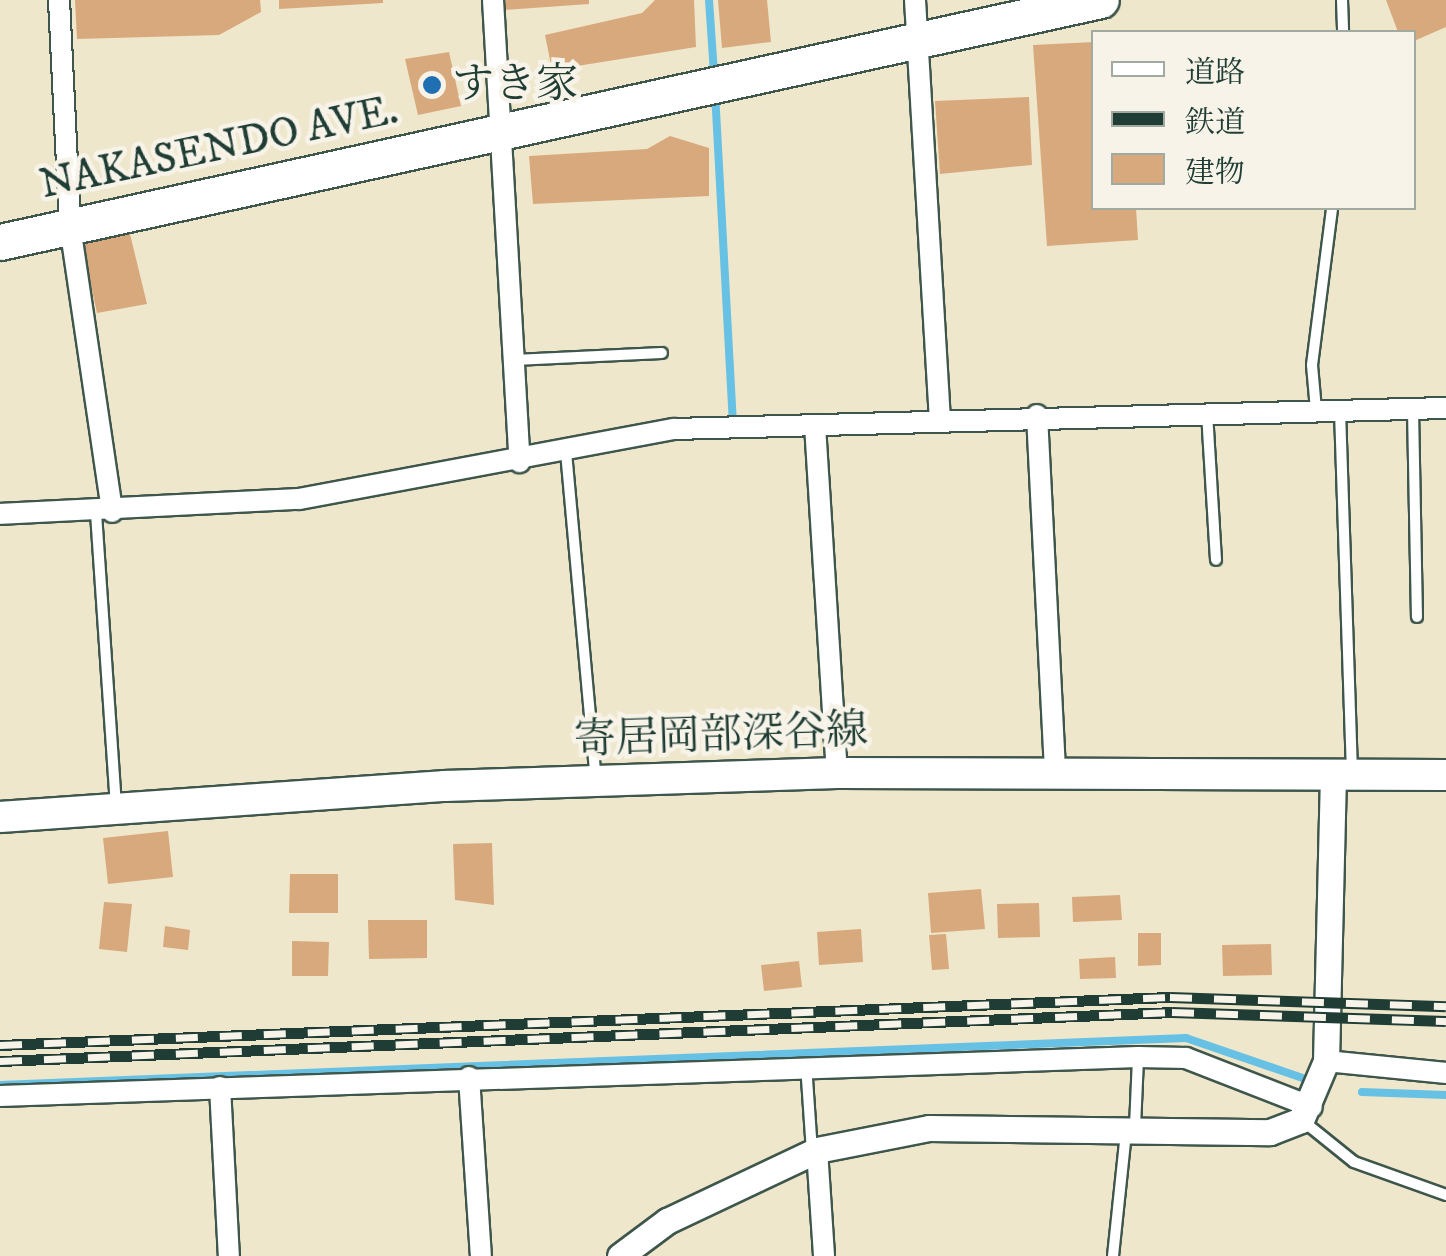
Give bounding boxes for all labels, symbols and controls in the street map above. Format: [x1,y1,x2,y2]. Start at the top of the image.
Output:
legend [1091,30,1416,210]
text: 道路 [1185,55,1245,92]
place label: すき家 [452,60,578,110]
marker: すき家 [421,74,443,96]
street label: NAKASENDO AVE. [35,85,403,211]
text: 鉄道 [1185,105,1245,142]
text: 建物 [1185,155,1245,192]
street label: 寄居岡部深谷線 [573,706,869,766]

